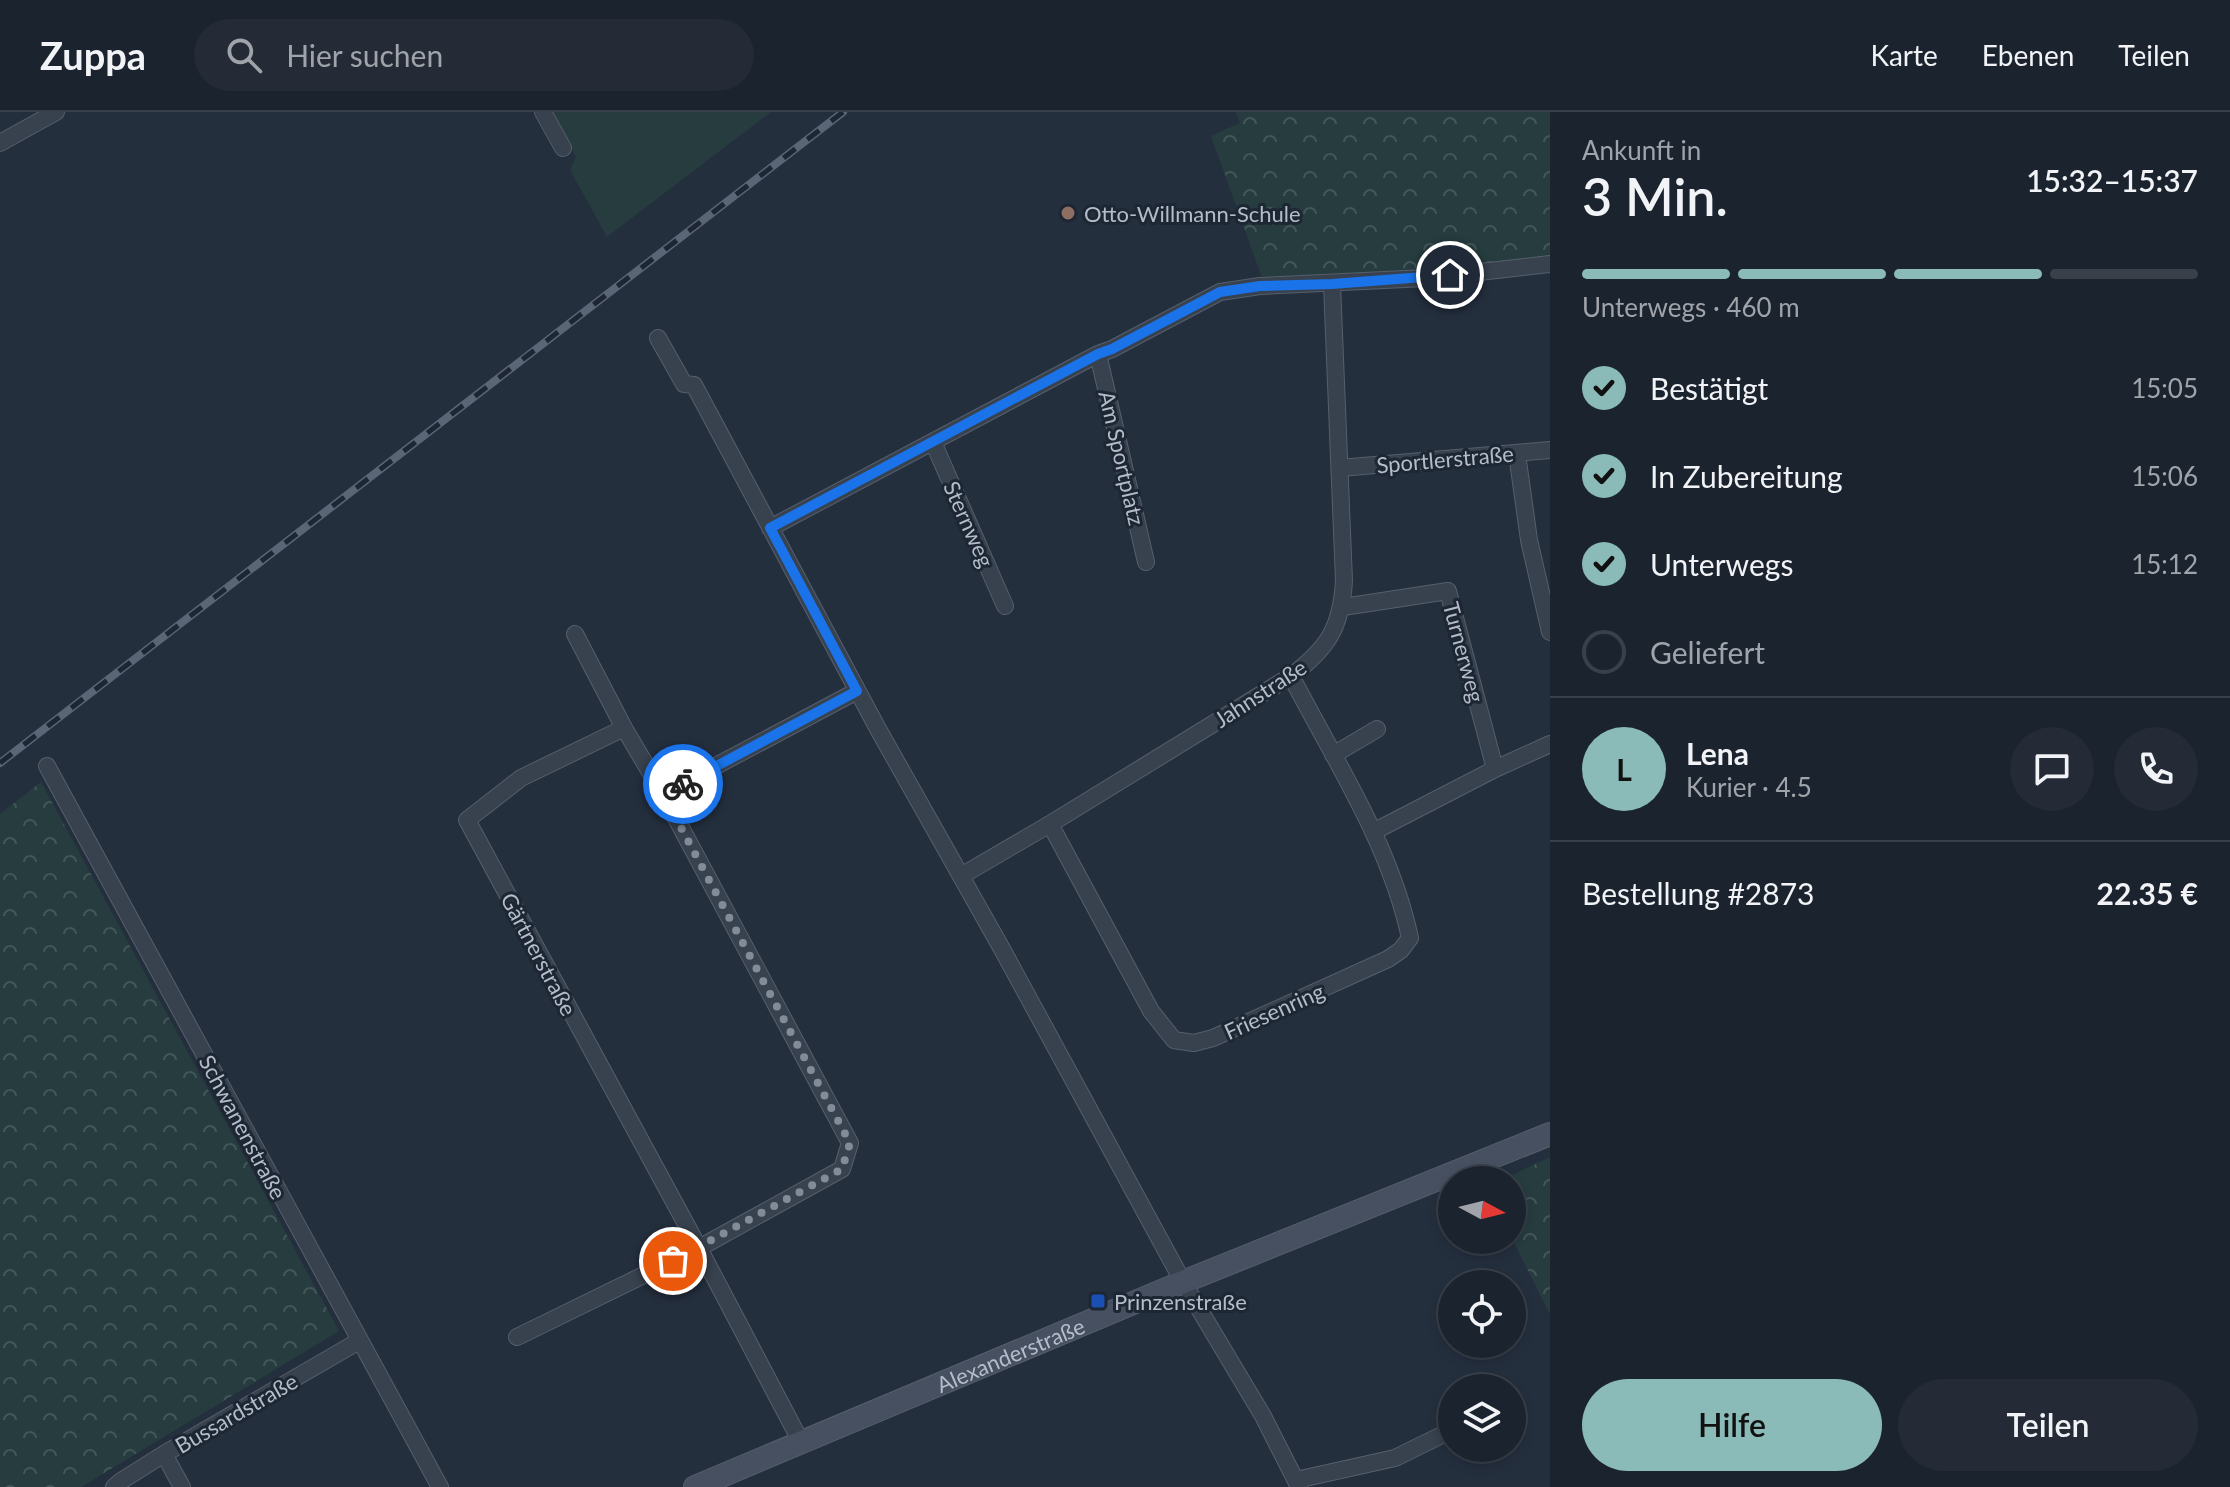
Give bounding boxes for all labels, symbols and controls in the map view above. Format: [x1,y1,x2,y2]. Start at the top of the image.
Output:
search box [194,19,754,91]
text: Zuppa [40,32,146,78]
icon: search [222,33,266,77]
text: Hier suchen [286,37,443,73]
text: Karte [1870,38,1938,72]
text: Ebenen [1982,38,2074,72]
text: Teilen [2118,38,2190,72]
text: Ankunft in [1582,134,1701,166]
text: 15:32–15:37 [2026,162,2198,198]
text: 3 Min. [1582,165,1728,227]
place label: Otto-Willmann-Schule [1084,200,1301,227]
marker: Otto-Willmann-Schule [1059,204,1077,222]
pin [1416,241,1484,309]
icon: home [1428,253,1472,297]
text: Unterwegs · 460 m [1582,291,1800,323]
icon: check [1582,366,1626,410]
text: Bestätigt [1650,370,1768,406]
text: 15:05 [2131,372,2198,404]
street label: Am Sportplatz [1093,388,1151,528]
street label: Sportlerstraße [1375,440,1515,478]
icon: check [1582,454,1626,498]
text: In Zubereitung [1650,458,1843,494]
text: 15:06 [2131,460,2198,492]
street label: Sternweg [938,477,1000,571]
icon: check [1582,542,1626,586]
text: Unterwegs [1650,546,1793,582]
text: 15:12 [2131,548,2198,580]
street label: Turnerweg [1438,599,1490,705]
text: Geliefert [1650,634,1765,670]
street label: Jahnstraße [1209,653,1311,733]
button: chat [2010,727,2094,811]
button: phone [2114,727,2198,811]
text: Lena [1686,735,1749,771]
courier [643,744,723,824]
text: L [1616,751,1632,787]
icon: bike [661,762,705,806]
text: Kurier · 4.5 [1686,771,1812,803]
text: Bestellung #2873 [1582,875,1814,911]
text: 22.35 € [2097,875,2198,911]
street label: Gärtnerstraße [495,888,583,1020]
street label: Friesenring [1220,977,1328,1045]
street label: Schwanenstraße [194,1050,292,1204]
north arrow [1438,1166,1526,1254]
map controls [1438,1166,1526,1462]
pin [639,1227,707,1295]
icon: bag [651,1239,695,1283]
button: locate [1438,1270,1526,1358]
place label: Prinzenstraße [1114,1288,1247,1315]
marker: Prinzenstraße [1089,1292,1107,1310]
street label: Alexanderstraße [932,1311,1088,1398]
street label: Bussardstraße [170,1367,302,1459]
button: layers [1438,1374,1526,1462]
button: Hilfe [1582,1379,1882,1471]
button: Teilen [1898,1379,2198,1471]

